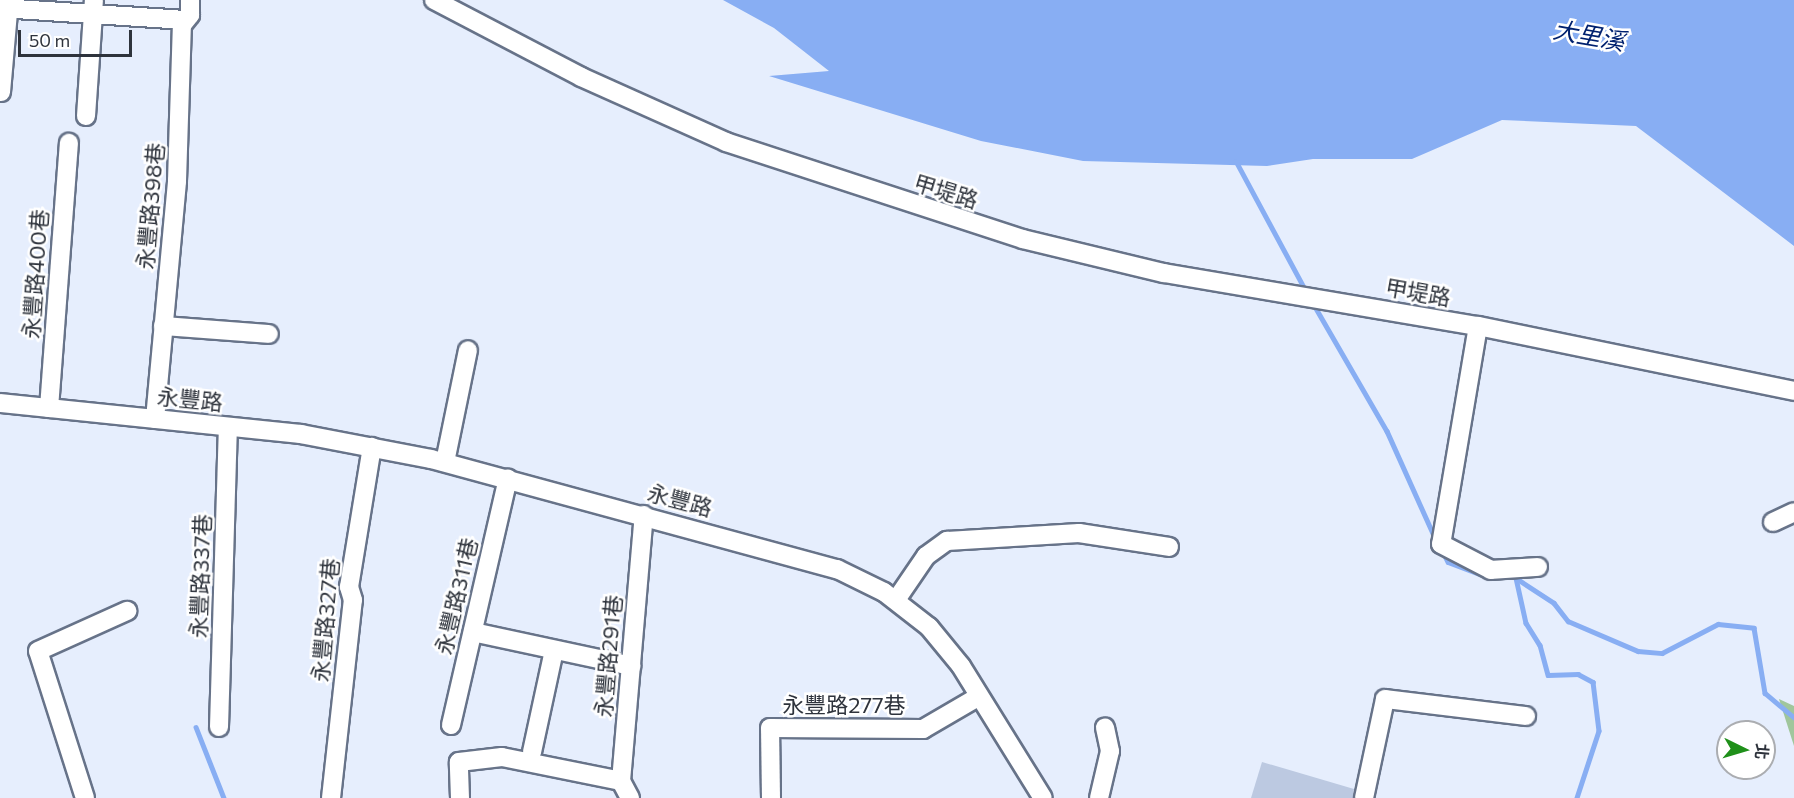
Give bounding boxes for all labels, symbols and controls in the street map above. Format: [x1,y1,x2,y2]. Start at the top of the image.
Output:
water label: 大里溪 [1551,15,1627,55]
scale bar [21,18,135,56]
text: 50 m [29,29,70,51]
street label: 永豐路398巷 [131,141,169,271]
street label: 甲堤路 [911,169,981,213]
street label: 永豐路400巷 [17,208,53,340]
street label: 甲堤路 [1383,273,1453,311]
street label: 永豐路 [156,382,224,416]
street label: 永豐路 [645,479,715,521]
street label: 永豐路337巷 [185,513,215,639]
street label: 永豐路311巷 [430,535,482,657]
street label: 永豐路327巷 [306,557,344,683]
street label: 永豐路291巷 [589,594,627,718]
street label: 永豐路277巷 [782,692,906,718]
north arrow [1716,720,1776,780]
text: 北 [1752,743,1773,760]

